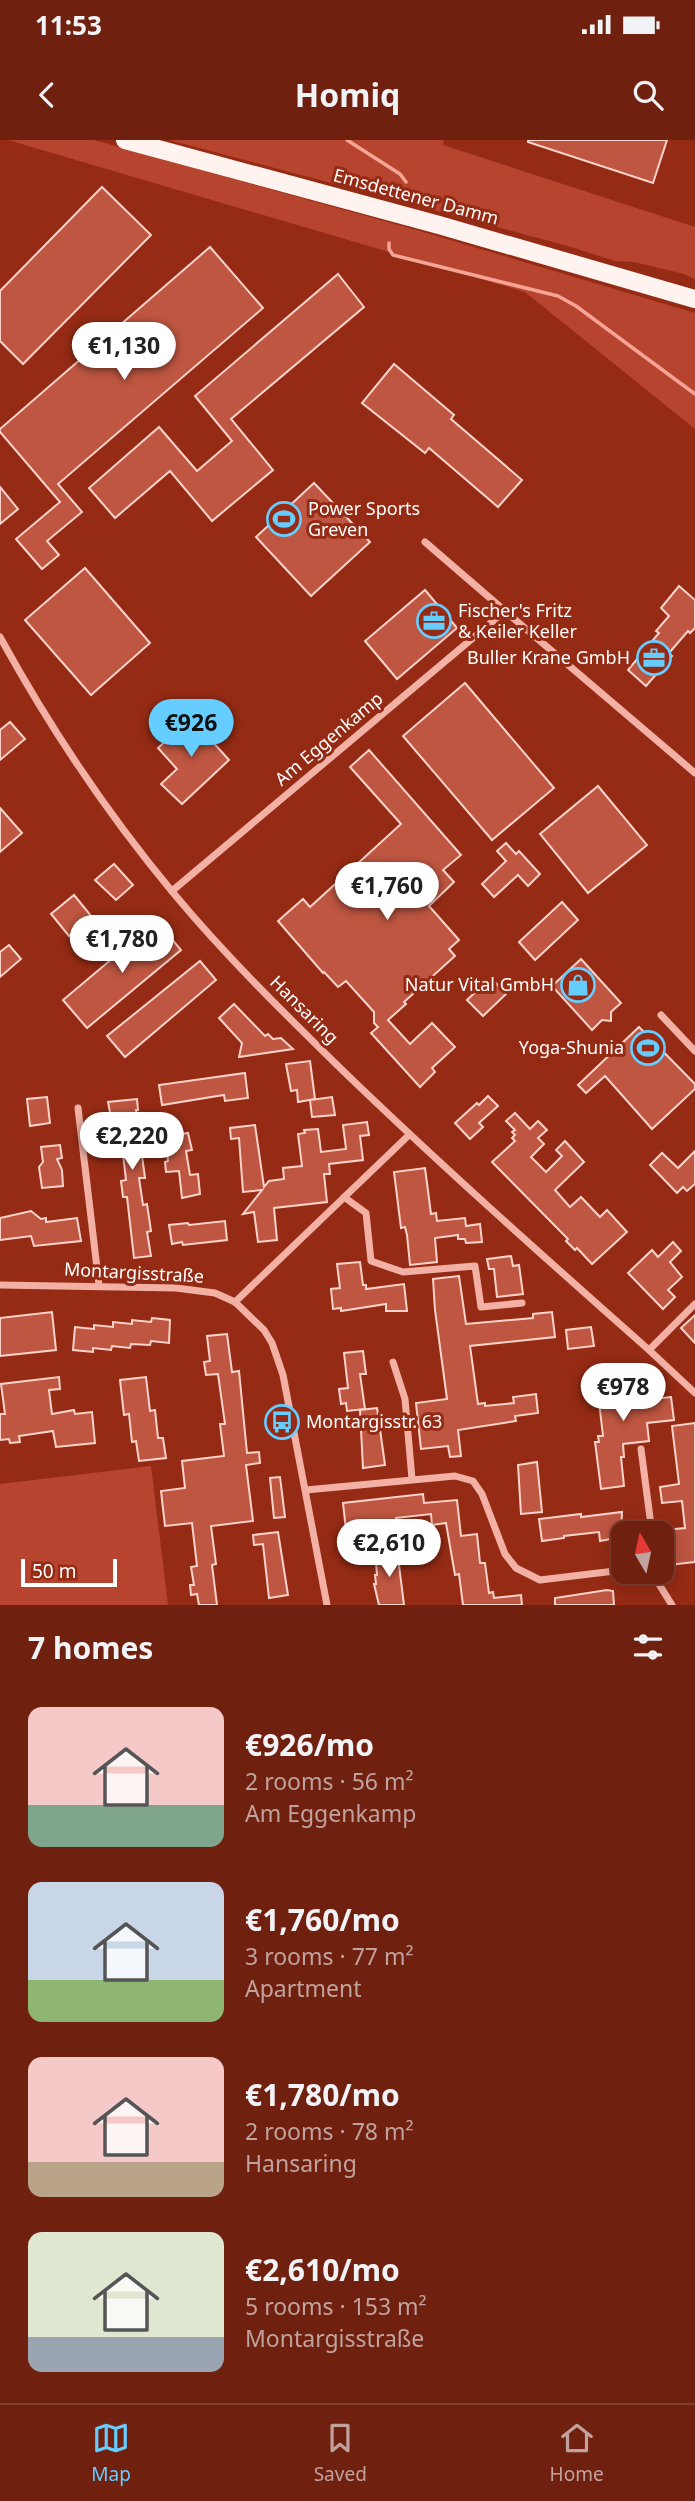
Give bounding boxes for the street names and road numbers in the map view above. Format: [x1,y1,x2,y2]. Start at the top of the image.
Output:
street label: Emsdettener Damm [331,162,502,230]
street label: Am Eggenkamp [269,686,387,791]
street label: Hansaring [265,970,344,1049]
street label: Montargisstraße [63,1256,205,1288]

